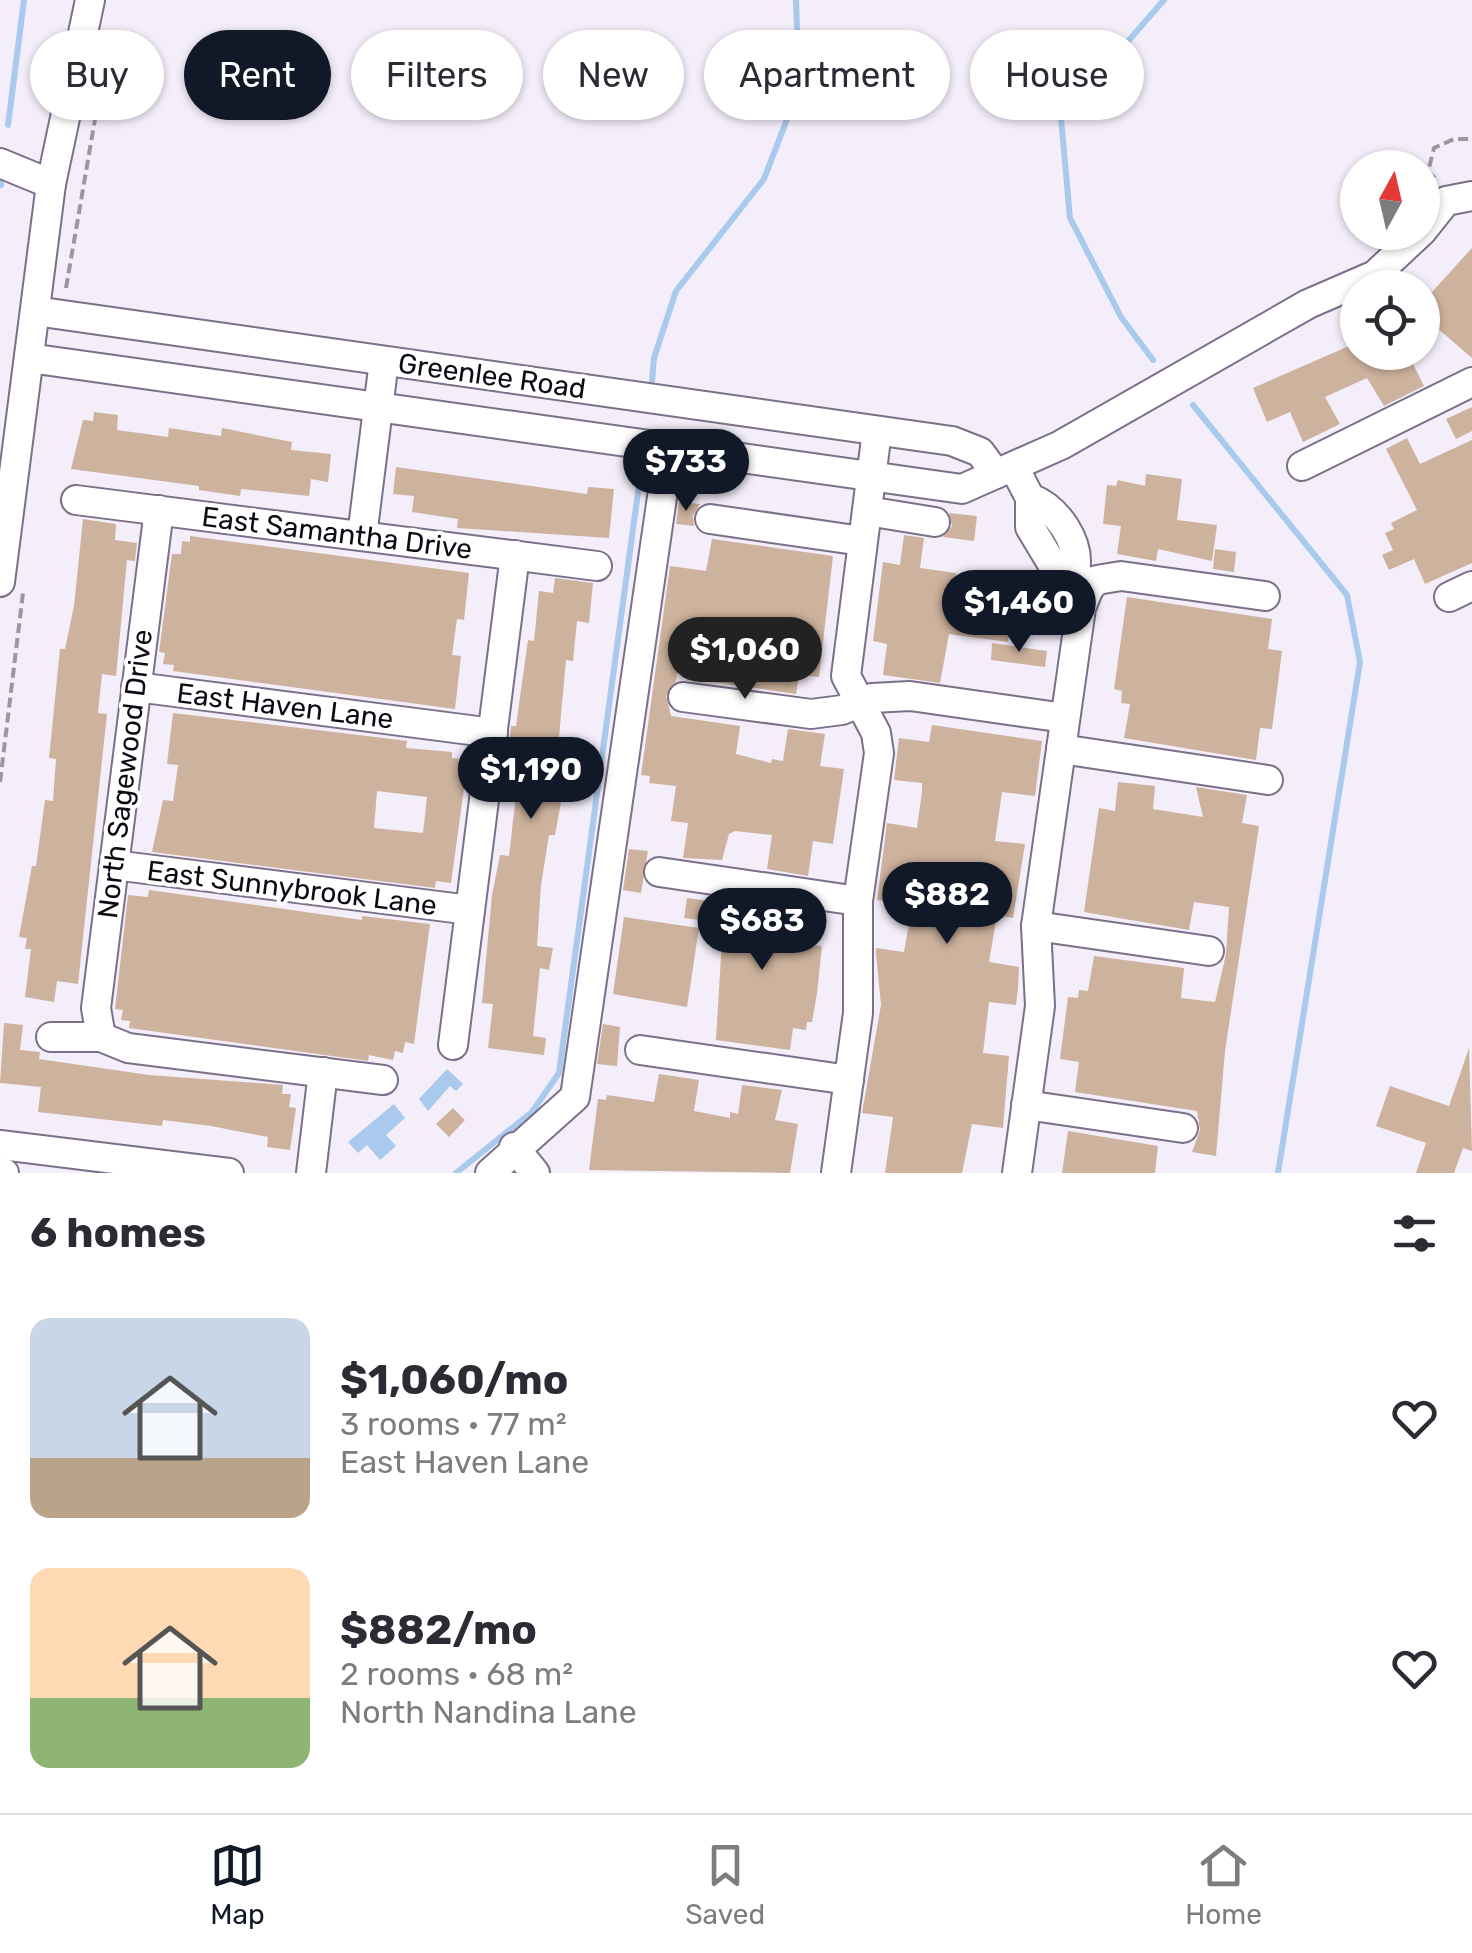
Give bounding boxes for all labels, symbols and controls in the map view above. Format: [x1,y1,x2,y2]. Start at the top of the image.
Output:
chip: Buy [30,30,164,120]
chip: Rent [184,30,331,120]
chip: Filters [351,30,523,120]
chip: New [543,30,684,120]
chip: Apartment [704,30,950,120]
chip: House [970,30,1144,120]
north arrow [1340,150,1440,250]
map controls [1340,150,1440,370]
button: locate [1340,270,1440,370]
street label: Greenlee Road [396,346,588,406]
pin: $733 [627,429,745,514]
text: $733 [645,442,727,480]
street label: East Samantha Drive [200,500,474,566]
pin: $1,460 [938,570,1100,655]
text: $1,460 [964,583,1074,621]
pin: $1,060 [664,617,826,702]
street label: North Sagewood Drive [91,628,159,920]
text: $1,060 [690,630,800,668]
street label: East Haven Lane [175,676,395,736]
pin: $1,190 [450,737,612,822]
text: $1,190 [480,750,582,788]
street label: East Sunnybrook Lane [145,854,439,922]
pin: $882 [888,862,1006,947]
text: $882 [904,875,990,913]
pin: $683 [703,888,821,973]
text: $683 [720,901,804,939]
icon: filters [1387,1206,1442,1261]
text: 6 homes [30,1208,206,1258]
text: $1,060/mo [340,1355,569,1405]
icon: home [110,1358,230,1478]
icon: heart [1387,1391,1442,1446]
text: 3 rooms · 77 m² [340,1405,567,1443]
text: East Haven Lane [340,1443,589,1481]
text: $882/mo [340,1605,537,1655]
icon: home [110,1608,230,1728]
icon: heart [1387,1641,1442,1696]
text: 2 rooms · 68 m² [340,1655,573,1693]
text: North Nandina Lane [340,1693,637,1731]
tab: Map [210,1838,265,1931]
tab: Saved [685,1838,765,1931]
tab: Home [1185,1838,1262,1931]

